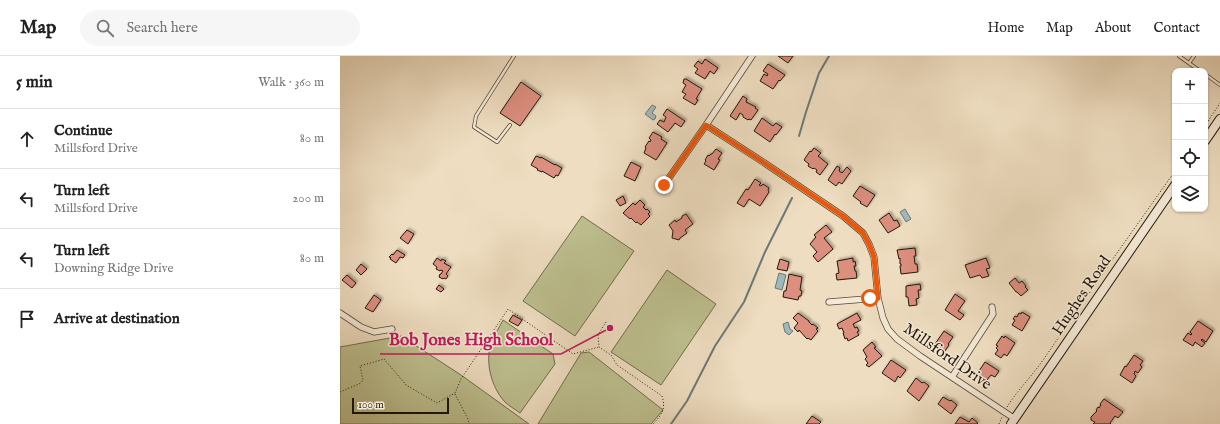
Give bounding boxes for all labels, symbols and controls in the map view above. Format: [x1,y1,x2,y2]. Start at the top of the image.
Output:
search box [80,10,360,46]
text: Map [20,16,56,40]
icon: search [94,17,116,39]
text: Search here [126,18,198,37]
text: Home [988,19,1024,37]
text: Map [1046,19,1073,37]
text: About [1095,19,1131,37]
text: Contact [1153,19,1200,37]
map controls [1172,68,1208,212]
button: + [1172,68,1208,104]
text: 5 min [16,72,53,93]
text: Walk · 360 m [258,74,324,91]
button: − [1172,104,1208,140]
text: Continue [54,121,112,140]
icon: ahead [16,128,38,150]
text: 80 m [300,130,324,147]
text: Millsford Drive [54,140,138,157]
button: locate [1172,140,1208,176]
route end [655,176,673,194]
button: layers [1172,176,1208,212]
text: Turn left [54,181,110,200]
icon: left [16,188,38,210]
text: 200 m [292,190,324,207]
text: Millsford Drive [54,200,138,217]
text: Turn left [54,241,110,260]
icon: left [16,248,38,270]
text: 80 m [300,250,324,267]
street label: Hughes Road [1048,252,1116,340]
text: Downing Ridge Drive [54,260,173,277]
route start [861,289,879,307]
icon: arrive [16,308,38,330]
text: Arrive at destination [54,309,180,328]
street label: Millsford Drive [899,319,995,395]
callout: Bob Jones High School [380,325,561,354]
text: Bob Jones High School [389,330,554,351]
scale bar [352,396,449,415]
text: 100 m [358,398,384,412]

